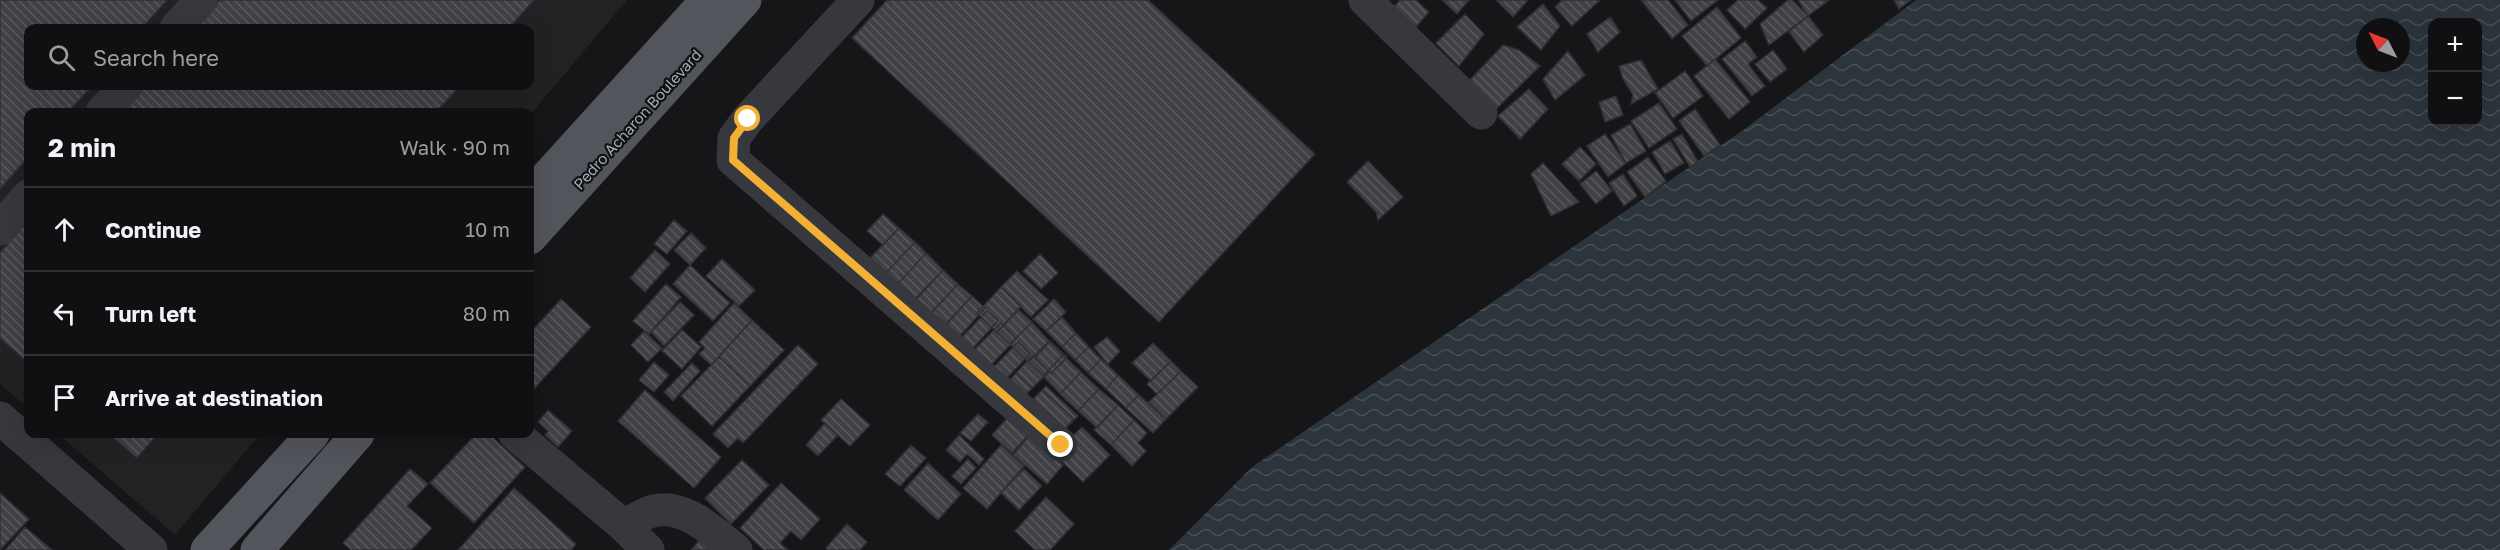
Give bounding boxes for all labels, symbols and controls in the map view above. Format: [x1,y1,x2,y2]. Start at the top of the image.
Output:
north arrow [2356,18,2410,72]
map controls [2428,18,2482,126]
button: + [2428,18,2482,72]
search box [24,24,534,90]
icon: search [45,41,78,74]
text: Search here [93,44,219,71]
street label: Pedro Acharon Boulevard [569,45,705,193]
button: − [2428,72,2482,126]
route start [734,105,760,131]
text: 2 min [48,132,116,163]
text: Walk · 90 m [399,135,510,159]
icon: ahead [48,213,81,246]
text: Continue [105,216,201,243]
text: 10 m [465,217,510,241]
icon: left [48,297,81,330]
text: Turn left [105,300,196,327]
text: 80 m [463,301,510,325]
icon: arrive [48,381,81,414]
text: Arrive at destination [105,384,323,411]
route end [1047,431,1073,457]

